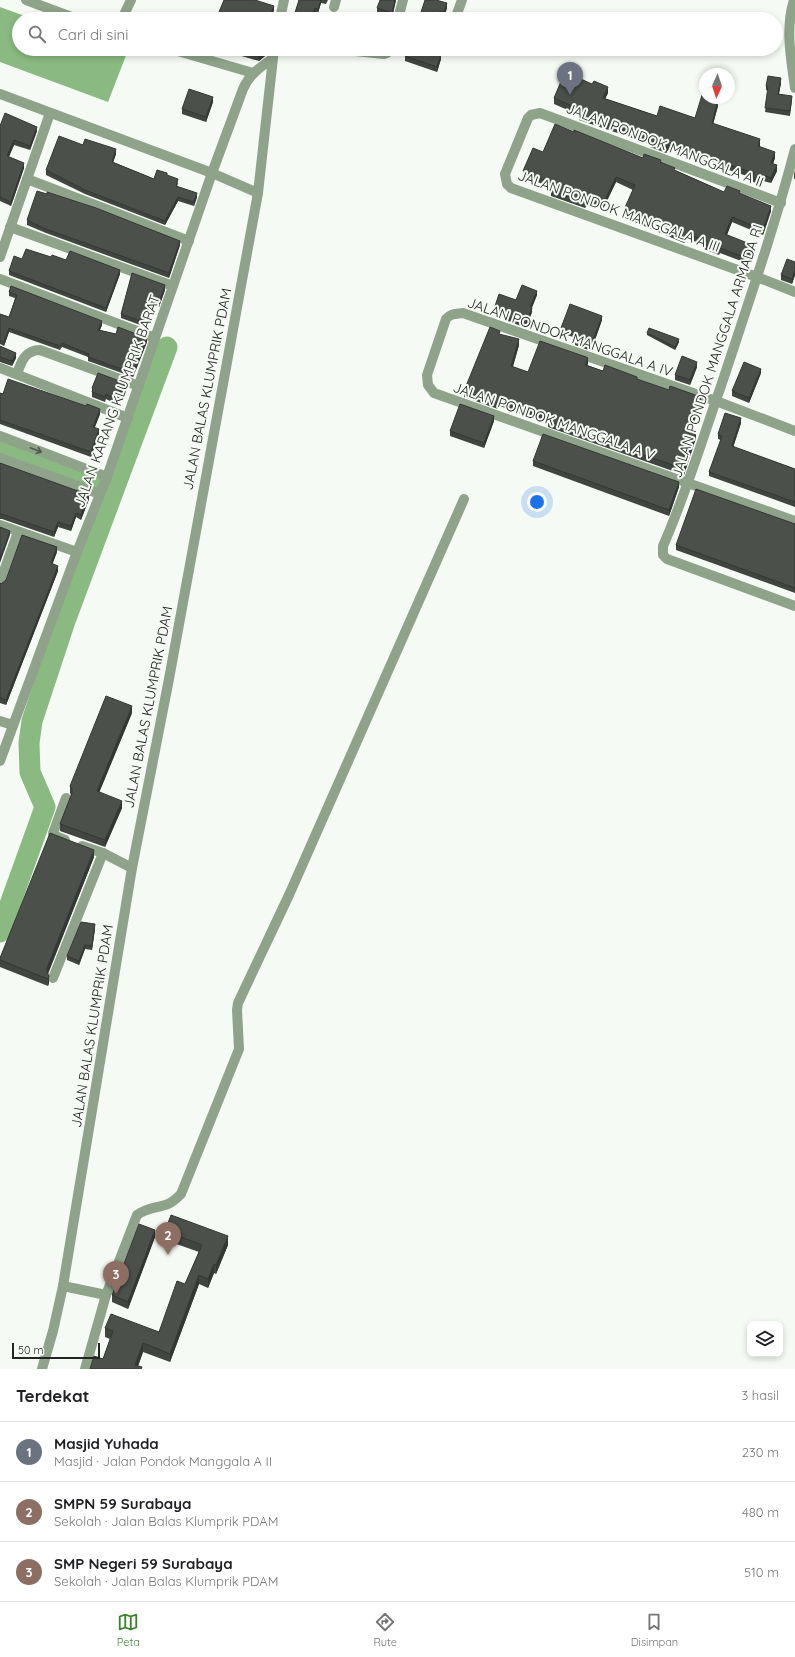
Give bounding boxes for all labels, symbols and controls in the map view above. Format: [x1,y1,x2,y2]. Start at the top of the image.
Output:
search box [12,12,783,56]
icon: search [26,23,48,45]
text: Cari di sini [58,25,129,44]
pin: 1 [557,62,583,95]
north arrow [699,68,735,104]
street label: JALAN PONDOK MANGGALA A II [564,99,766,191]
street label: JALAN PONDOK MANGGALA A III [515,166,723,256]
street label: JALAN PONDOK MANGGALA ARMADA RI [667,222,767,480]
street label: JALAN BALAS KLUMPRIK PDAM [179,286,235,492]
street label: JALAN KARANG KLUMPRIK BARAT [70,292,164,510]
street label: JALAN PONDOK MANGGALA A IV [465,293,675,381]
street label: JALAN PONDOK MANGGALA A V [451,378,657,464]
one-way arrow [30,447,42,455]
your location [527,492,547,512]
street label: JALAN BALAS KLUMPRIK PDAM [120,604,176,810]
street label: JALAN BALAS KLUMPRIK PDAM [67,923,117,1129]
pin: 2 [155,1222,181,1255]
pin: 3 [103,1261,129,1294]
map controls [747,1321,783,1357]
button: layers [747,1321,783,1357]
scale bar [12,1341,100,1360]
text: 50 m [18,1343,44,1357]
text: Terdekat [16,1385,90,1406]
text: 3 hasil [742,1387,779,1403]
text: Masjid Yuhada [54,1434,159,1453]
text: 1 [26,1444,32,1460]
text: 230 m [742,1444,779,1460]
text: Masjid · Jalan Pondok Manggala A II [54,1453,272,1469]
text: SMPN 59 Surabaya [54,1494,191,1513]
text: 2 [25,1504,33,1520]
text: 480 m [742,1504,779,1520]
text: Sekolah · Jalan Balas Klumprik PDAM [54,1513,278,1529]
text: SMP Negeri 59 Surabaya [54,1554,233,1573]
text: 3 [26,1564,32,1580]
text: 510 m [744,1564,779,1580]
text: Sekolah · Jalan Balas Klumprik PDAM [54,1573,278,1589]
tab: Peta [117,1611,140,1649]
tab: Rute [374,1611,397,1649]
tab: Disimpan [631,1611,678,1649]

